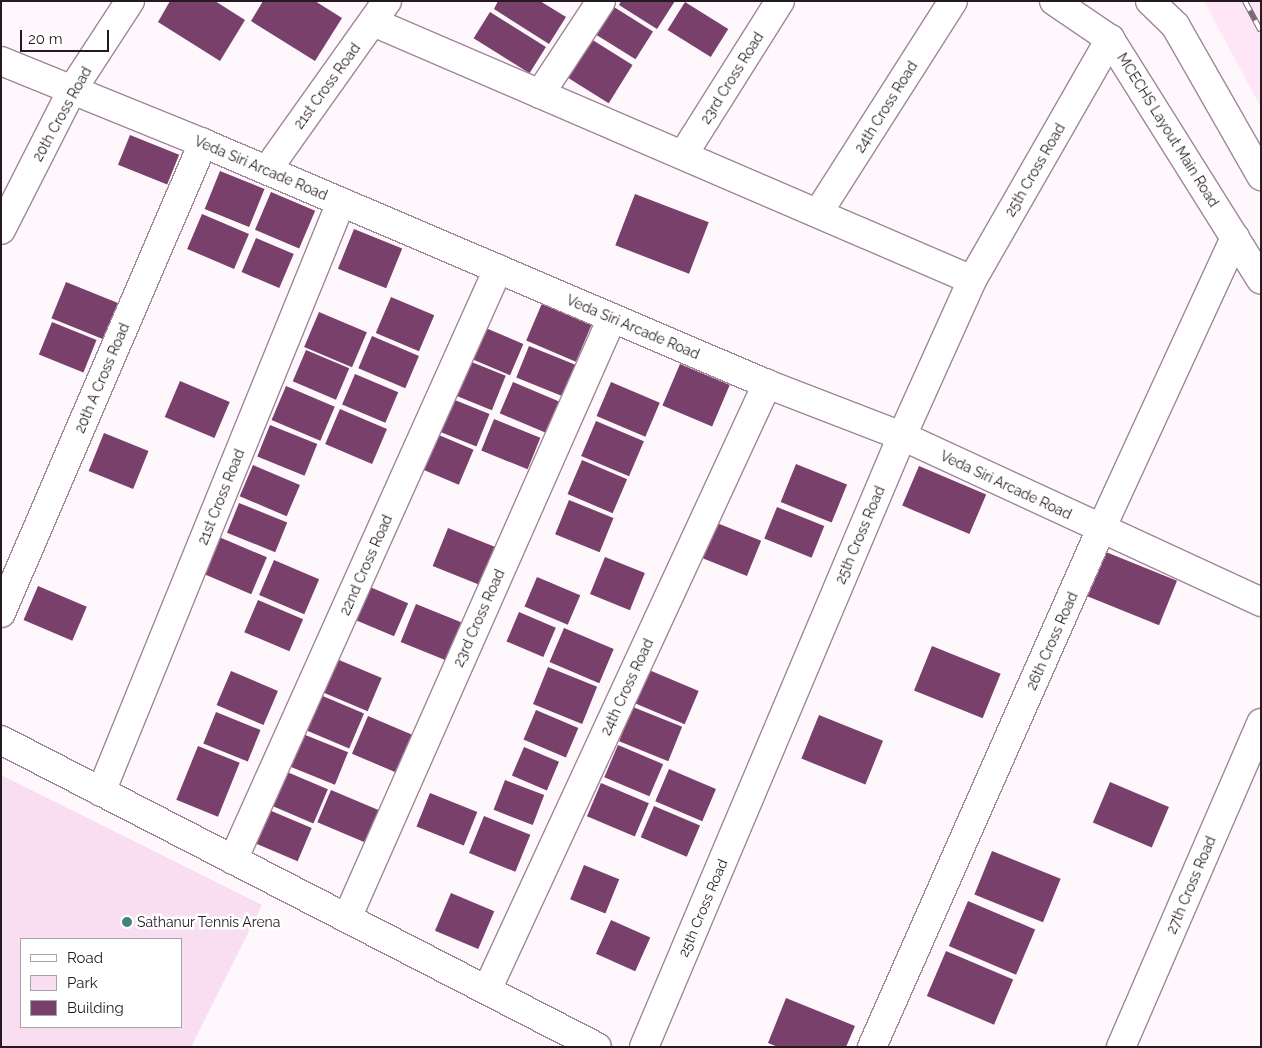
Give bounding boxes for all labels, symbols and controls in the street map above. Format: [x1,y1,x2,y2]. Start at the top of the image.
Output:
scale bar [22,20,111,52]
street label: 23rd Cross Road [697,29,767,127]
text: 20 m [28,30,63,48]
street label: 21st Cross Road [290,40,364,132]
street label: MCECHS Layout Main Road [1114,50,1222,210]
street label: 24th Cross Road [851,58,921,156]
street label: 20th Cross Road [29,64,95,164]
street label: 25th Cross Road [1002,120,1068,220]
street label: Veda Siri Arcade Road [192,132,330,204]
street label: Veda Siri Arcade Road [564,291,702,363]
street label: 20th A Cross Road [71,320,133,436]
street label: 21st Cross Road [194,447,248,547]
street label: Veda Siri Arcade Road [938,447,1074,523]
street label: 25th Cross Road [832,484,888,586]
street label: 22nd Cross Road [336,512,396,618]
street label: 23rd Cross Road [450,567,508,669]
street label: 26th Cross Road [1023,589,1081,693]
street label: 24th Cross Road [597,636,657,738]
street label: 27th Cross Road [1163,834,1219,936]
street label: 25th Cross Road [675,857,731,959]
place label: Sathanur Tennis Arena [137,914,282,930]
marker: Sathanur Tennis Arena [121,916,133,928]
legend [20,938,182,1028]
text: Road [67,949,103,967]
text: Park [67,974,98,992]
text: Building [67,999,124,1017]

